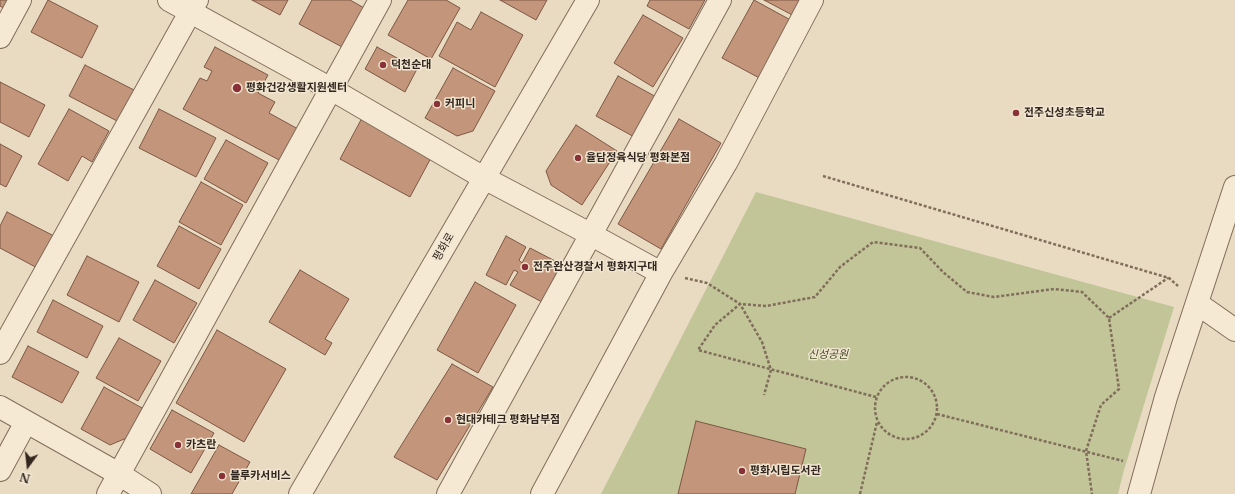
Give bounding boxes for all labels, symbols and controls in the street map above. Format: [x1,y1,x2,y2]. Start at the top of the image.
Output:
place label: 덕천순대 [391,58,431,72]
marker: 덕천순대 [378,60,388,70]
place label: 평화건강생활지원센터 [246,81,347,95]
marker: 평화건강생활지원센터 [231,82,243,94]
place label: 커피니 [445,97,475,111]
marker: 커피니 [432,99,442,109]
place label: 전주신성초등학교 [1024,106,1105,120]
marker: 전주신성초등학교 [1011,108,1021,118]
place label: 율담정육식당 평화본점 [586,151,690,165]
marker: 율담정육식당 평화본점 [573,153,583,163]
street label: 평화로 [431,231,457,263]
place label: 전주완산경찰서 평화지구대 [533,260,657,274]
marker: 전주완산경찰서 평화지구대 [520,262,530,272]
park label: 신성공원 [808,348,848,362]
place label: 현대카테크 평화남부점 [456,413,560,427]
marker: 현대카테크 평화남부점 [443,415,453,425]
place label: 카츠란 [186,438,216,452]
marker: 카츠란 [173,440,183,450]
north arrow [8,446,48,486]
place label: 평화시립도서관 [750,464,821,478]
marker: 평화시립도서관 [737,466,747,476]
text: N [18,469,32,486]
place label: 블루카서비스 [230,469,291,483]
marker: 블루카서비스 [217,471,227,481]

